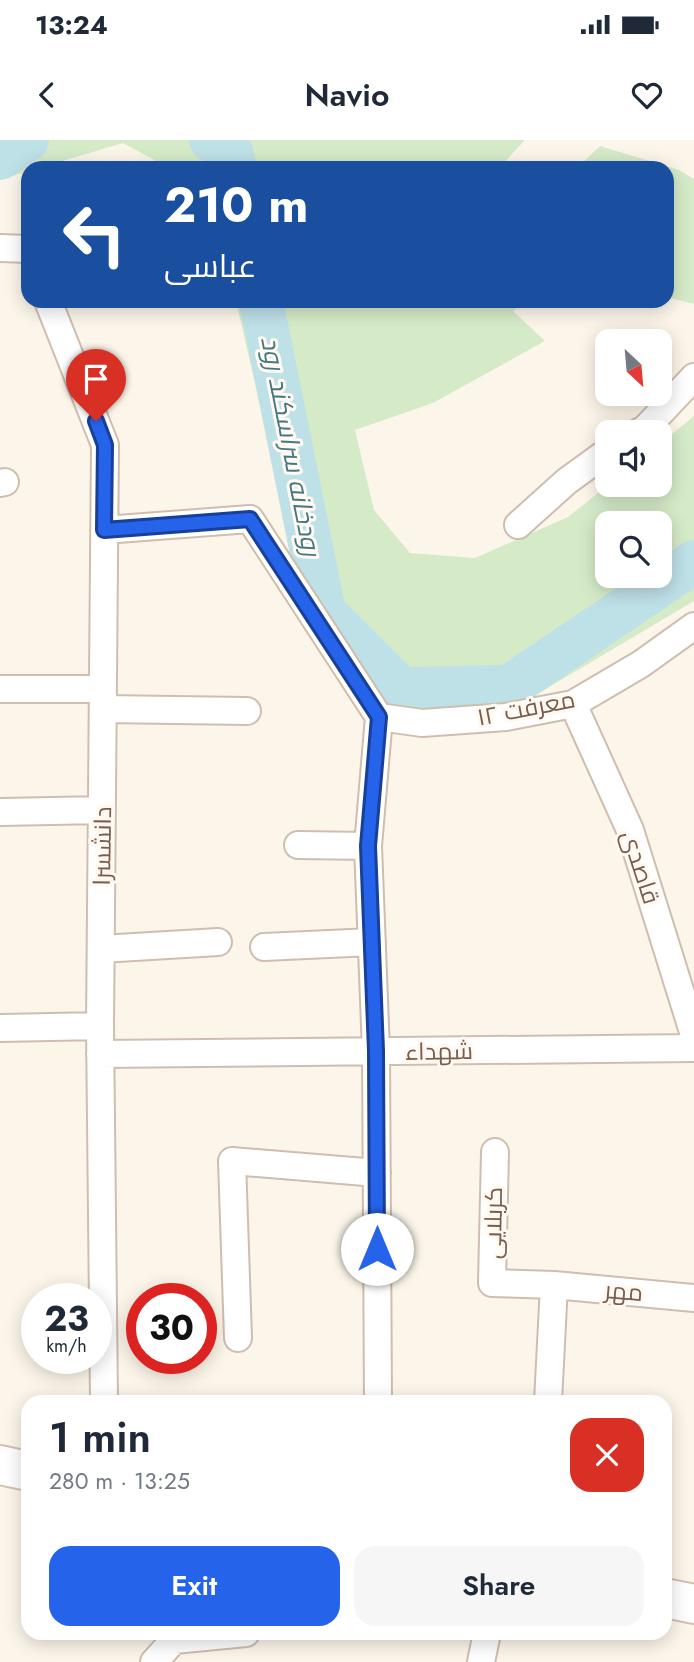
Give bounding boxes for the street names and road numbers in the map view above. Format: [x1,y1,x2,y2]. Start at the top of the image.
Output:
street label: معرفت ۱۲ [474,681,578,735]
street label: دانشسرا [84,806,120,886]
street label: قاصدی [613,826,669,908]
street label: شهداء [405,1033,473,1069]
street label: کربلایی [475,1187,511,1259]
street label: مهر [601,1272,645,1310]

